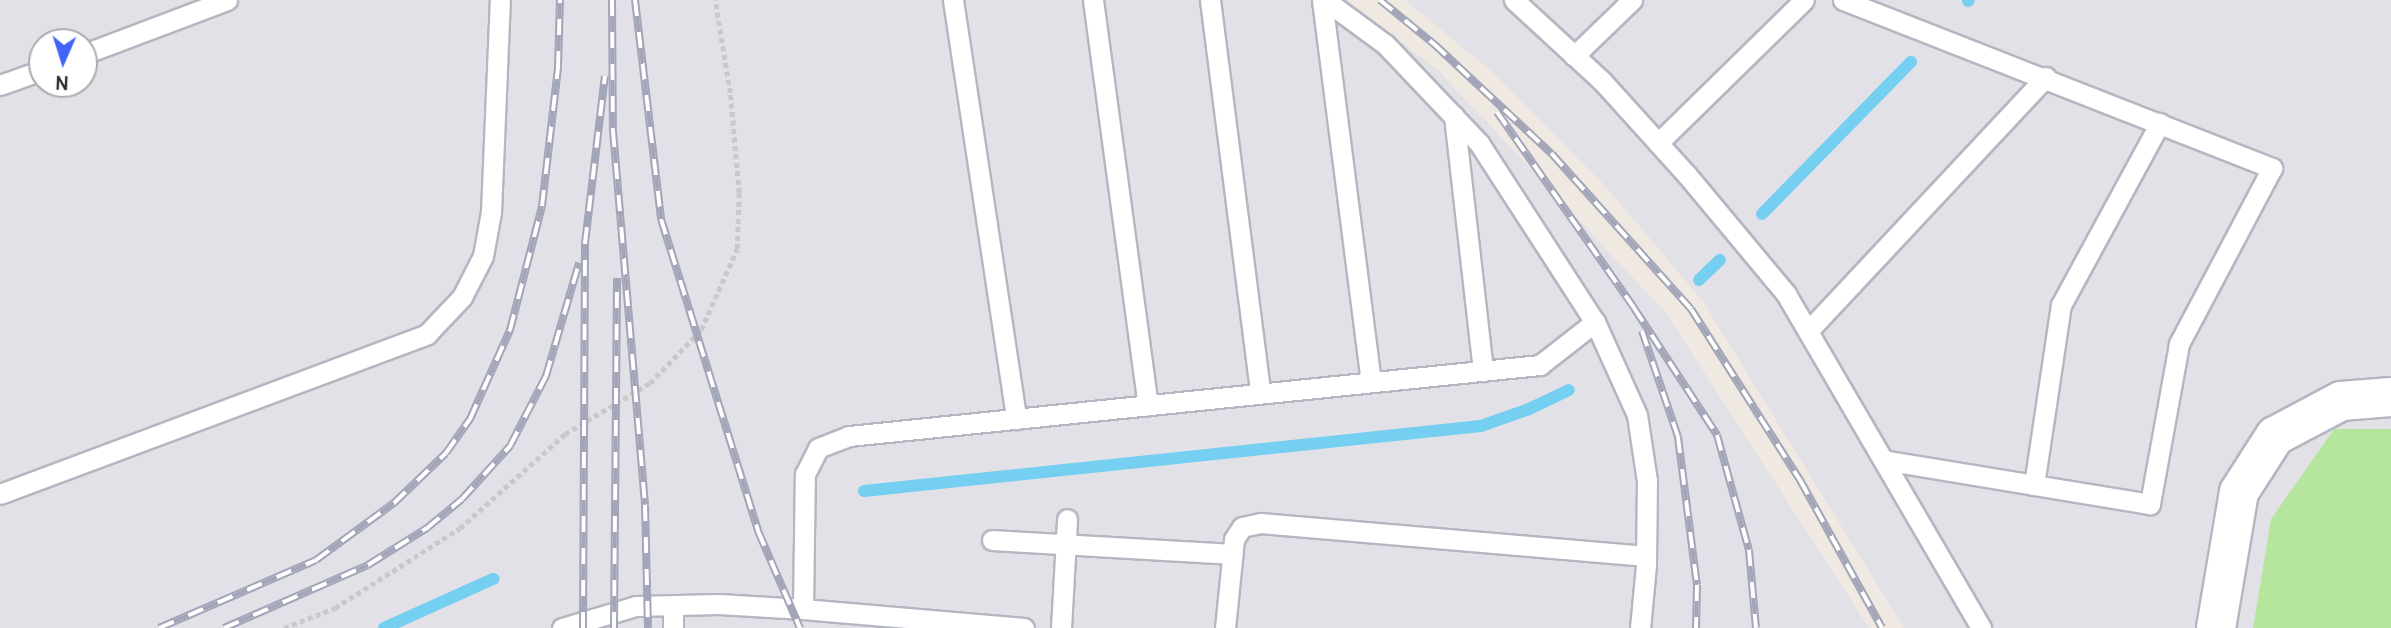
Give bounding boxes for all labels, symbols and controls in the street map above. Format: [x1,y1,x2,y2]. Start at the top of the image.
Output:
north arrow [28,28,98,98]
text: N [55,71,69,94]

